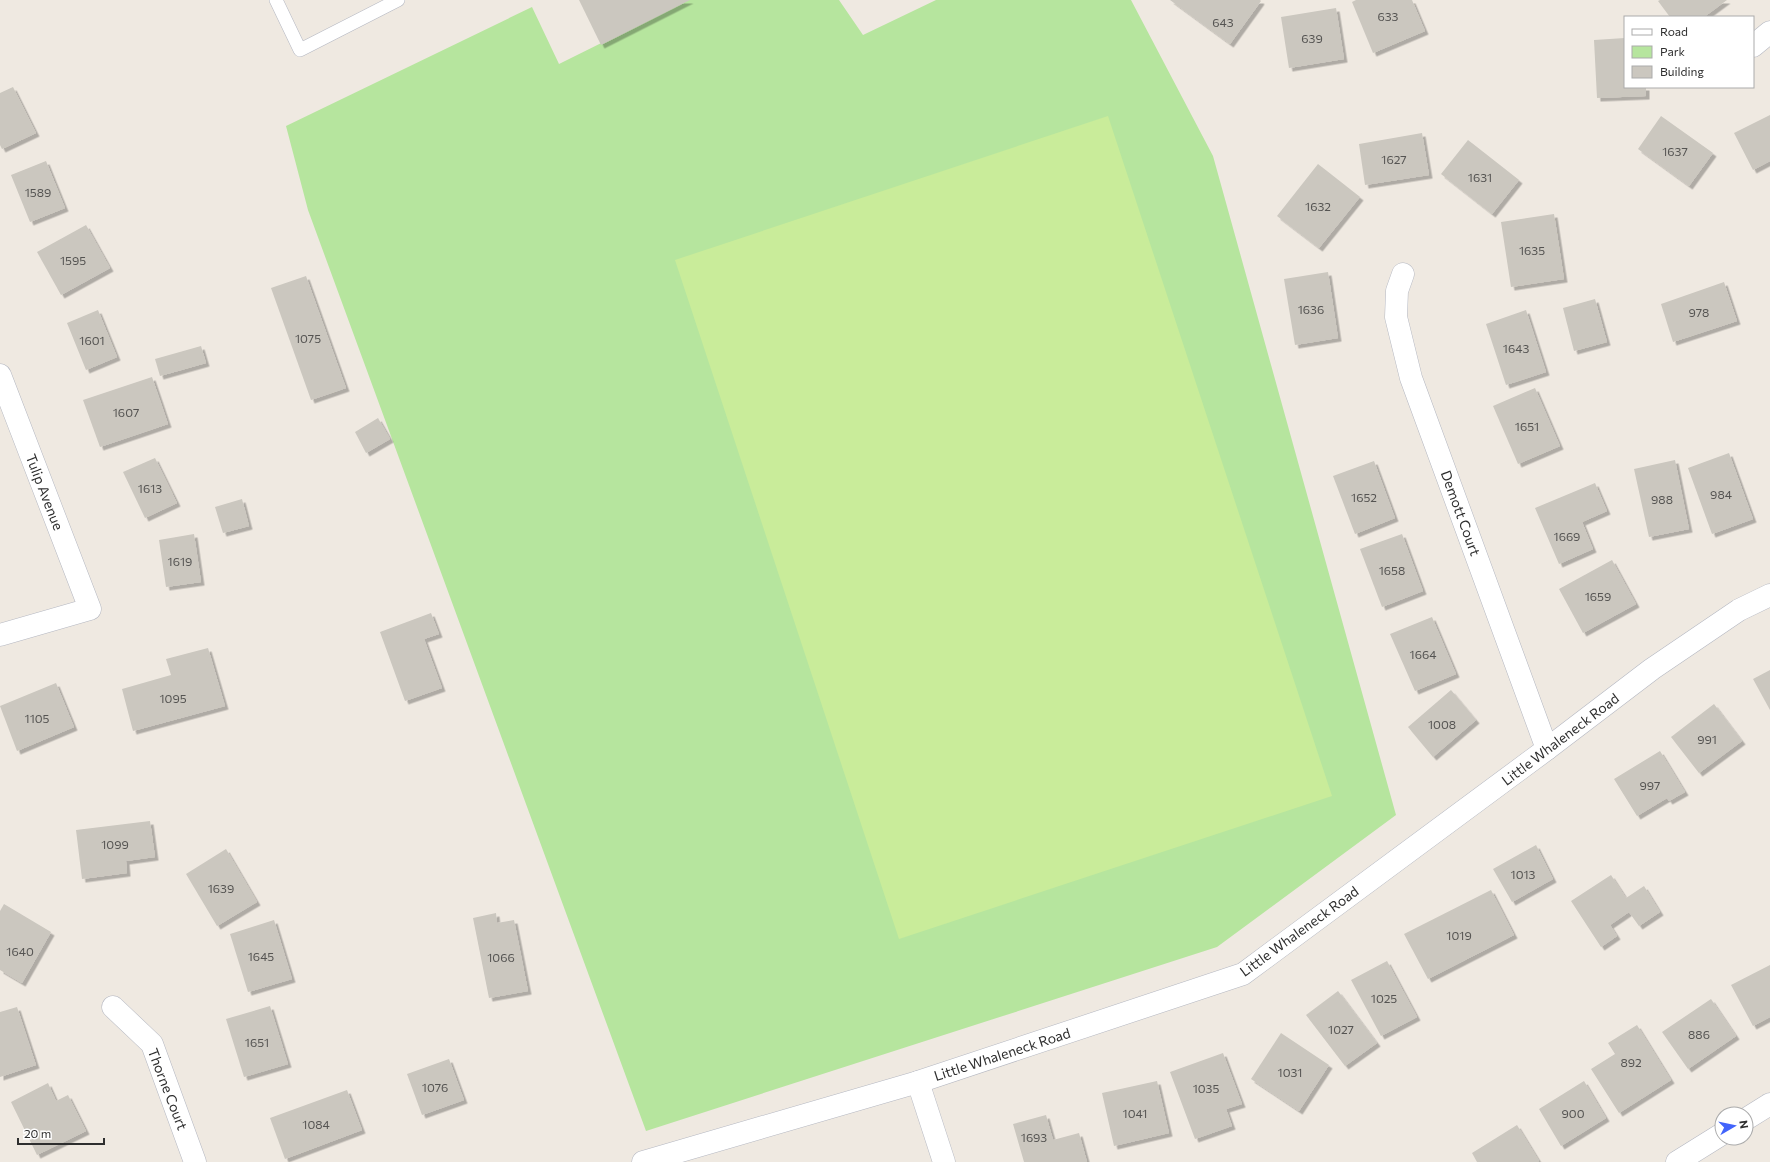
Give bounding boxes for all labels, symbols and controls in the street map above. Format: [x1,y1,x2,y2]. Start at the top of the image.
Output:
house number: 633 [1378,9,1399,23]
house number: 643 [1212,15,1234,29]
legend [1624,16,1754,88]
text: Road [1660,24,1688,38]
house number: 639 [1301,31,1323,45]
text: Park [1660,44,1686,58]
text: Building [1660,64,1704,78]
house number: 1637 [1662,144,1688,158]
house number: 1627 [1381,152,1407,166]
house number: 1631 [1468,170,1492,184]
house number: 1589 [25,185,51,199]
house number: 1632 [1305,199,1331,213]
house number: 1635 [1519,243,1545,257]
house number: 1595 [60,253,86,267]
house number: 1636 [1298,302,1324,316]
house number: 978 [1689,305,1709,319]
house number: 1075 [295,331,321,345]
house number: 1601 [79,333,105,347]
house number: 1643 [1503,341,1529,355]
house number: 1607 [113,405,139,419]
house number: 1651 [1515,419,1539,433]
street label: Tulip Avenue [23,451,67,533]
street label: Demott Court [1438,468,1484,558]
house number: 1613 [138,481,162,495]
house number: 984 [1710,487,1732,501]
house number: 1652 [1351,490,1377,504]
house number: 988 [1651,492,1673,506]
house number: 1669 [1554,529,1580,543]
house number: 1619 [168,554,192,568]
house number: 1658 [1379,563,1405,577]
house number: 1659 [1585,589,1611,603]
house number: 1664 [1410,647,1436,661]
street label: Little Whaleneck Road [1498,689,1622,789]
house number: 1095 [159,691,187,705]
house number: 1105 [25,711,50,725]
house number: 1008 [1428,717,1456,731]
house number: 991 [1697,732,1717,746]
house number: 997 [1640,778,1660,792]
house number: 1099 [101,837,129,851]
house number: 1013 [1511,867,1536,881]
house number: 1639 [208,881,234,895]
street label: Little Whaleneck Road [1236,882,1362,980]
house number: 1019 [1446,928,1472,942]
house number: 1640 [6,944,34,958]
house number: 1645 [248,949,274,963]
house number: 1066 [487,950,515,964]
house number: 1025 [1371,991,1397,1005]
house number: 1027 [1328,1022,1354,1036]
street label: Little Whaleneck Road [932,1024,1072,1084]
house number: 886 [1688,1027,1710,1041]
house number: 1651 [245,1035,269,1049]
street label: Thorne Court [145,1046,191,1132]
house number: 892 [1620,1055,1642,1069]
house number: 1031 [1278,1065,1302,1079]
house number: 1076 [422,1080,448,1094]
house number: 1035 [1193,1081,1219,1095]
house number: 1041 [1123,1106,1147,1120]
house number: 900 [1562,1106,1585,1120]
north arrow [1714,1106,1754,1146]
house number: 1084 [302,1117,330,1131]
text: N [1737,1119,1751,1129]
scale bar [18,1120,104,1146]
text: 20 m [24,1126,51,1140]
house number: 1693 [1021,1130,1047,1144]

